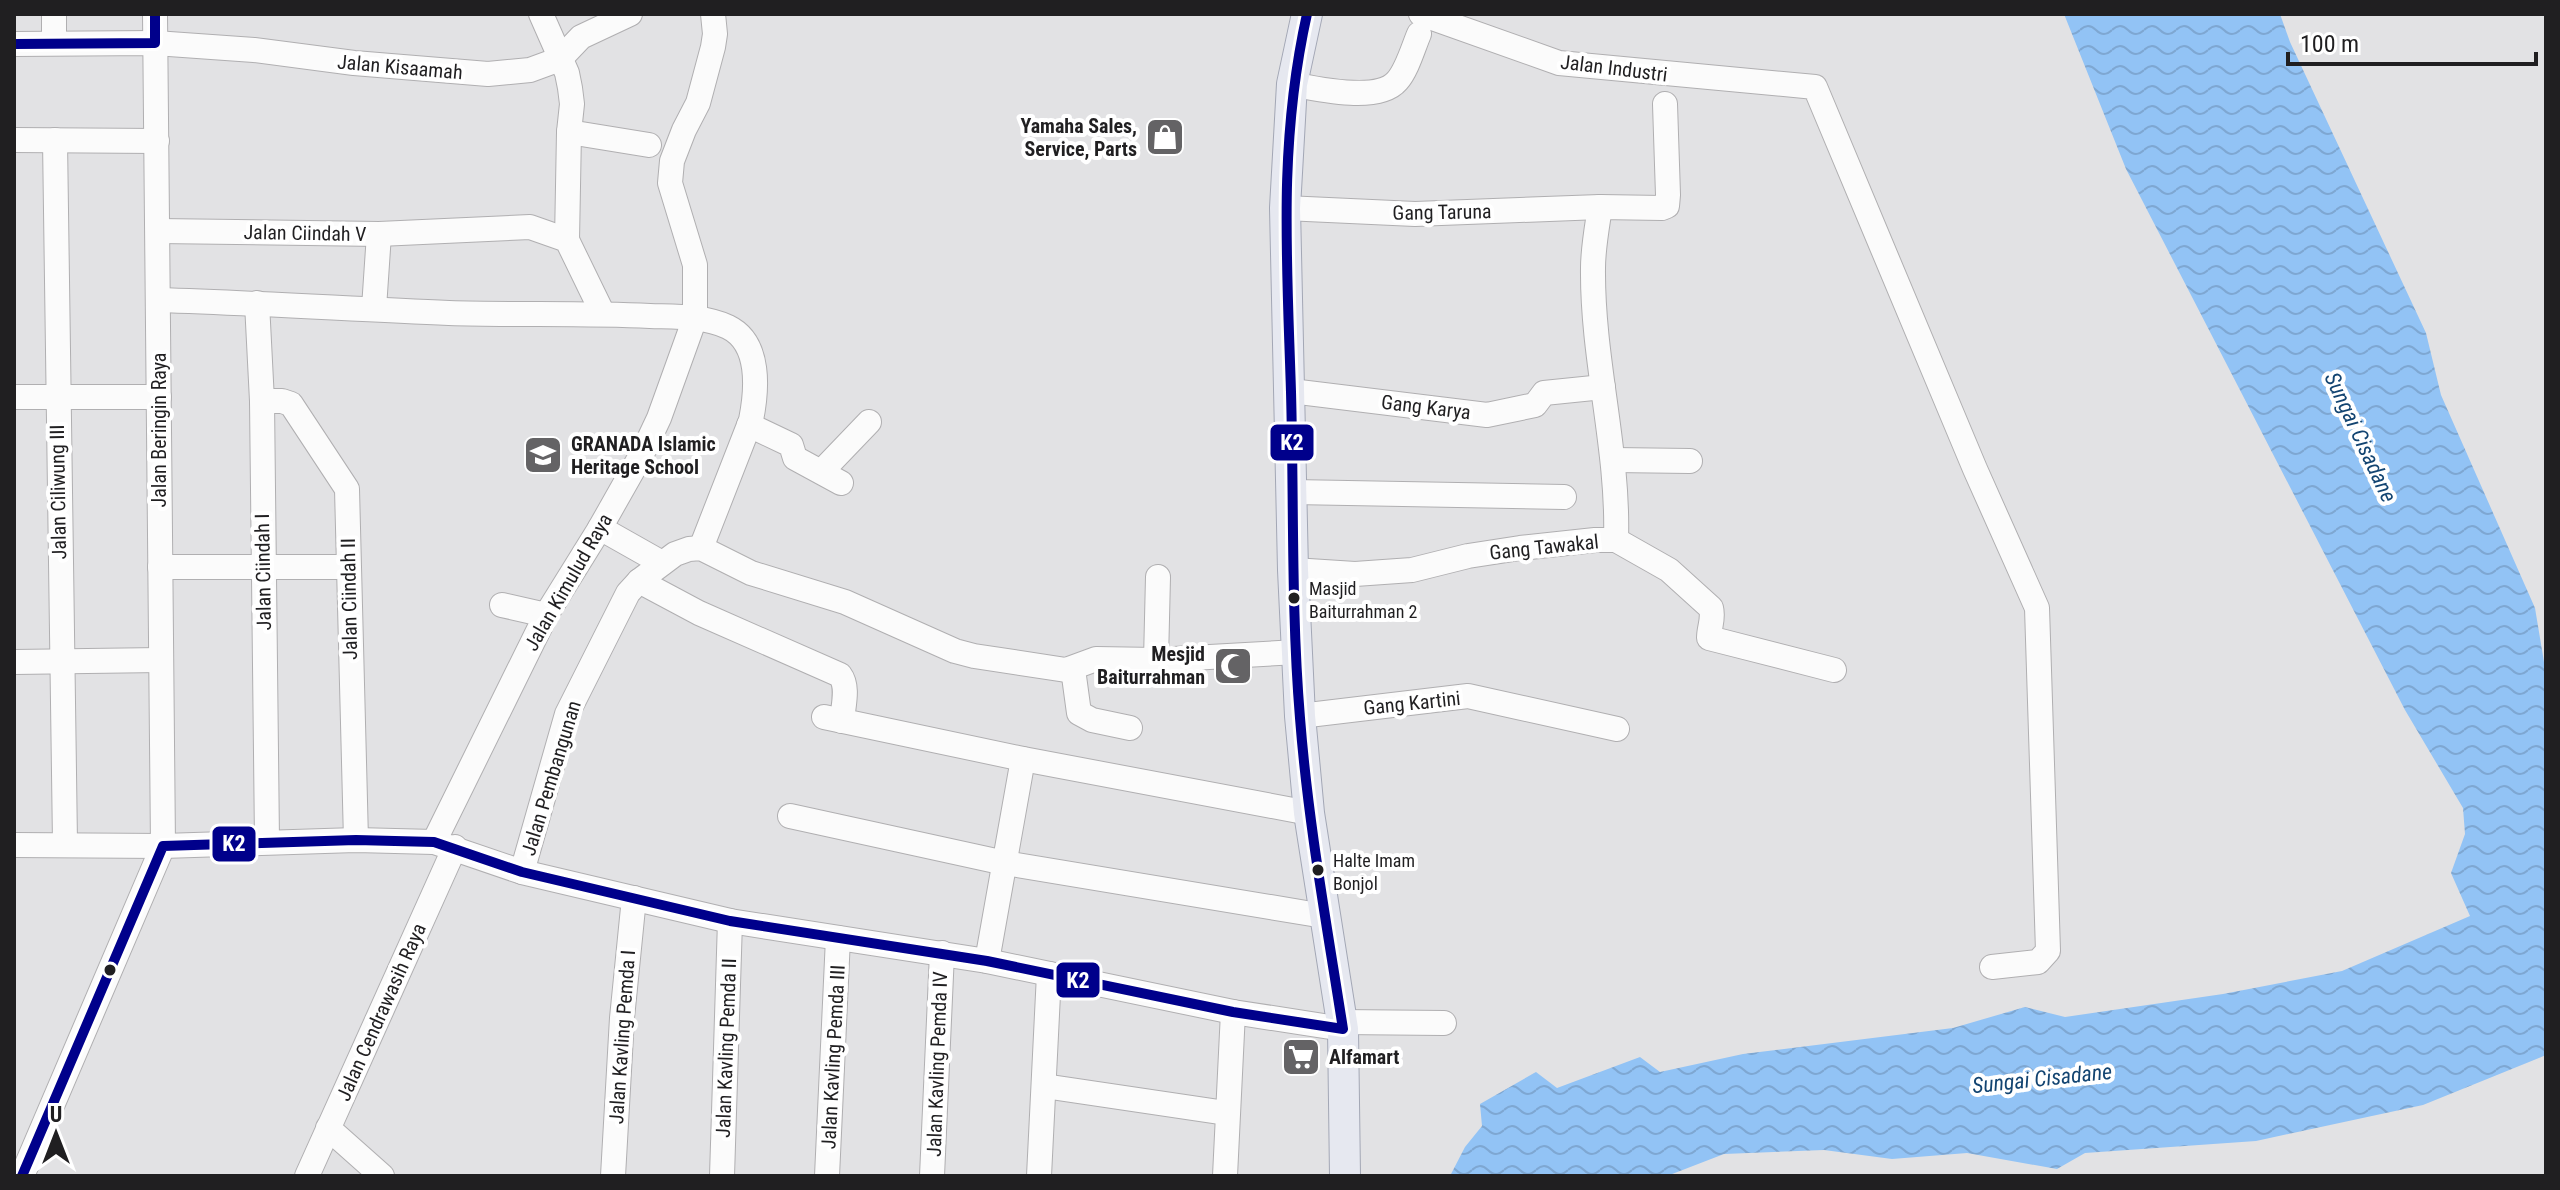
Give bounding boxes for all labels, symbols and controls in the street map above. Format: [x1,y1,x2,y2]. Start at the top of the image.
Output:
scale bar [2288,16,2536,66]
text: 100 m [2300,30,2359,58]
street label: Jalan Kisaamah [336,50,464,84]
street label: Jalan Industri [1559,50,1669,86]
place label: Yamaha Sales, Service, Parts [1020,114,1137,161]
shop icon: Yamaha Sales, Service, Parts [1144,116,1186,158]
street label: Gang Taruna [1392,199,1492,225]
street label: Jalan Ciindah V [243,220,367,246]
street label: Jalan Beringin Raya [147,353,171,507]
water label: Sungai Cisadane [2320,368,2402,506]
street label: Gang Karya [1380,390,1472,424]
line badge: K2 [1269,423,1315,462]
street label: Jalan Ciliwung III [45,424,71,560]
text: K2 [1280,430,1304,455]
place label: GRANADA Islamic Heritage School [571,432,716,479]
school or university icon: GRANADA Islamic Heritage School [522,434,564,476]
street label: Jalan Kimulud Raya [519,509,617,655]
street label: Jalan Ciindah I [250,513,276,631]
street label: Gang Tawakal [1488,529,1600,565]
street label: Jalan Ciindah II [336,538,362,660]
place label: Masjid Baiturrahman 2 [1309,578,1418,622]
marker: Masjid Baiturrahman 2 [1286,590,1302,606]
place label: Mesjid Baiturrahman [1097,642,1205,689]
mosque icon: Mesjid Baiturrahman [1212,645,1254,687]
street label: Gang Kartini [1362,686,1462,720]
street label: Jalan Pembangunan [516,698,586,858]
line badge: K2 [211,825,257,863]
text: K2 [222,831,246,856]
place label: Halte Imam Bonjol [1333,850,1415,894]
marker: Halte Imam Bonjol [1310,862,1326,878]
street label: Jalan Cendrawasih Raya [331,920,431,1104]
street label: Jalan Kavling Pemda I [604,949,640,1125]
street label: Jalan Kavling Pemda II [711,958,741,1138]
line badge: K2 [1055,961,1101,999]
unlabelled marker [102,962,118,978]
street label: Jalan Kavling Pemda III [816,964,850,1150]
text: K2 [1066,968,1090,993]
street label: Jalan Kavling Pemda IV [922,971,952,1157]
supermarket icon: Alfamart [1280,1036,1322,1078]
place label: Alfamart [1329,1045,1399,1069]
water label: Sungai Cisadane [1971,1059,2113,1098]
north arrow [16,1094,96,1174]
text: U [50,1102,62,1127]

